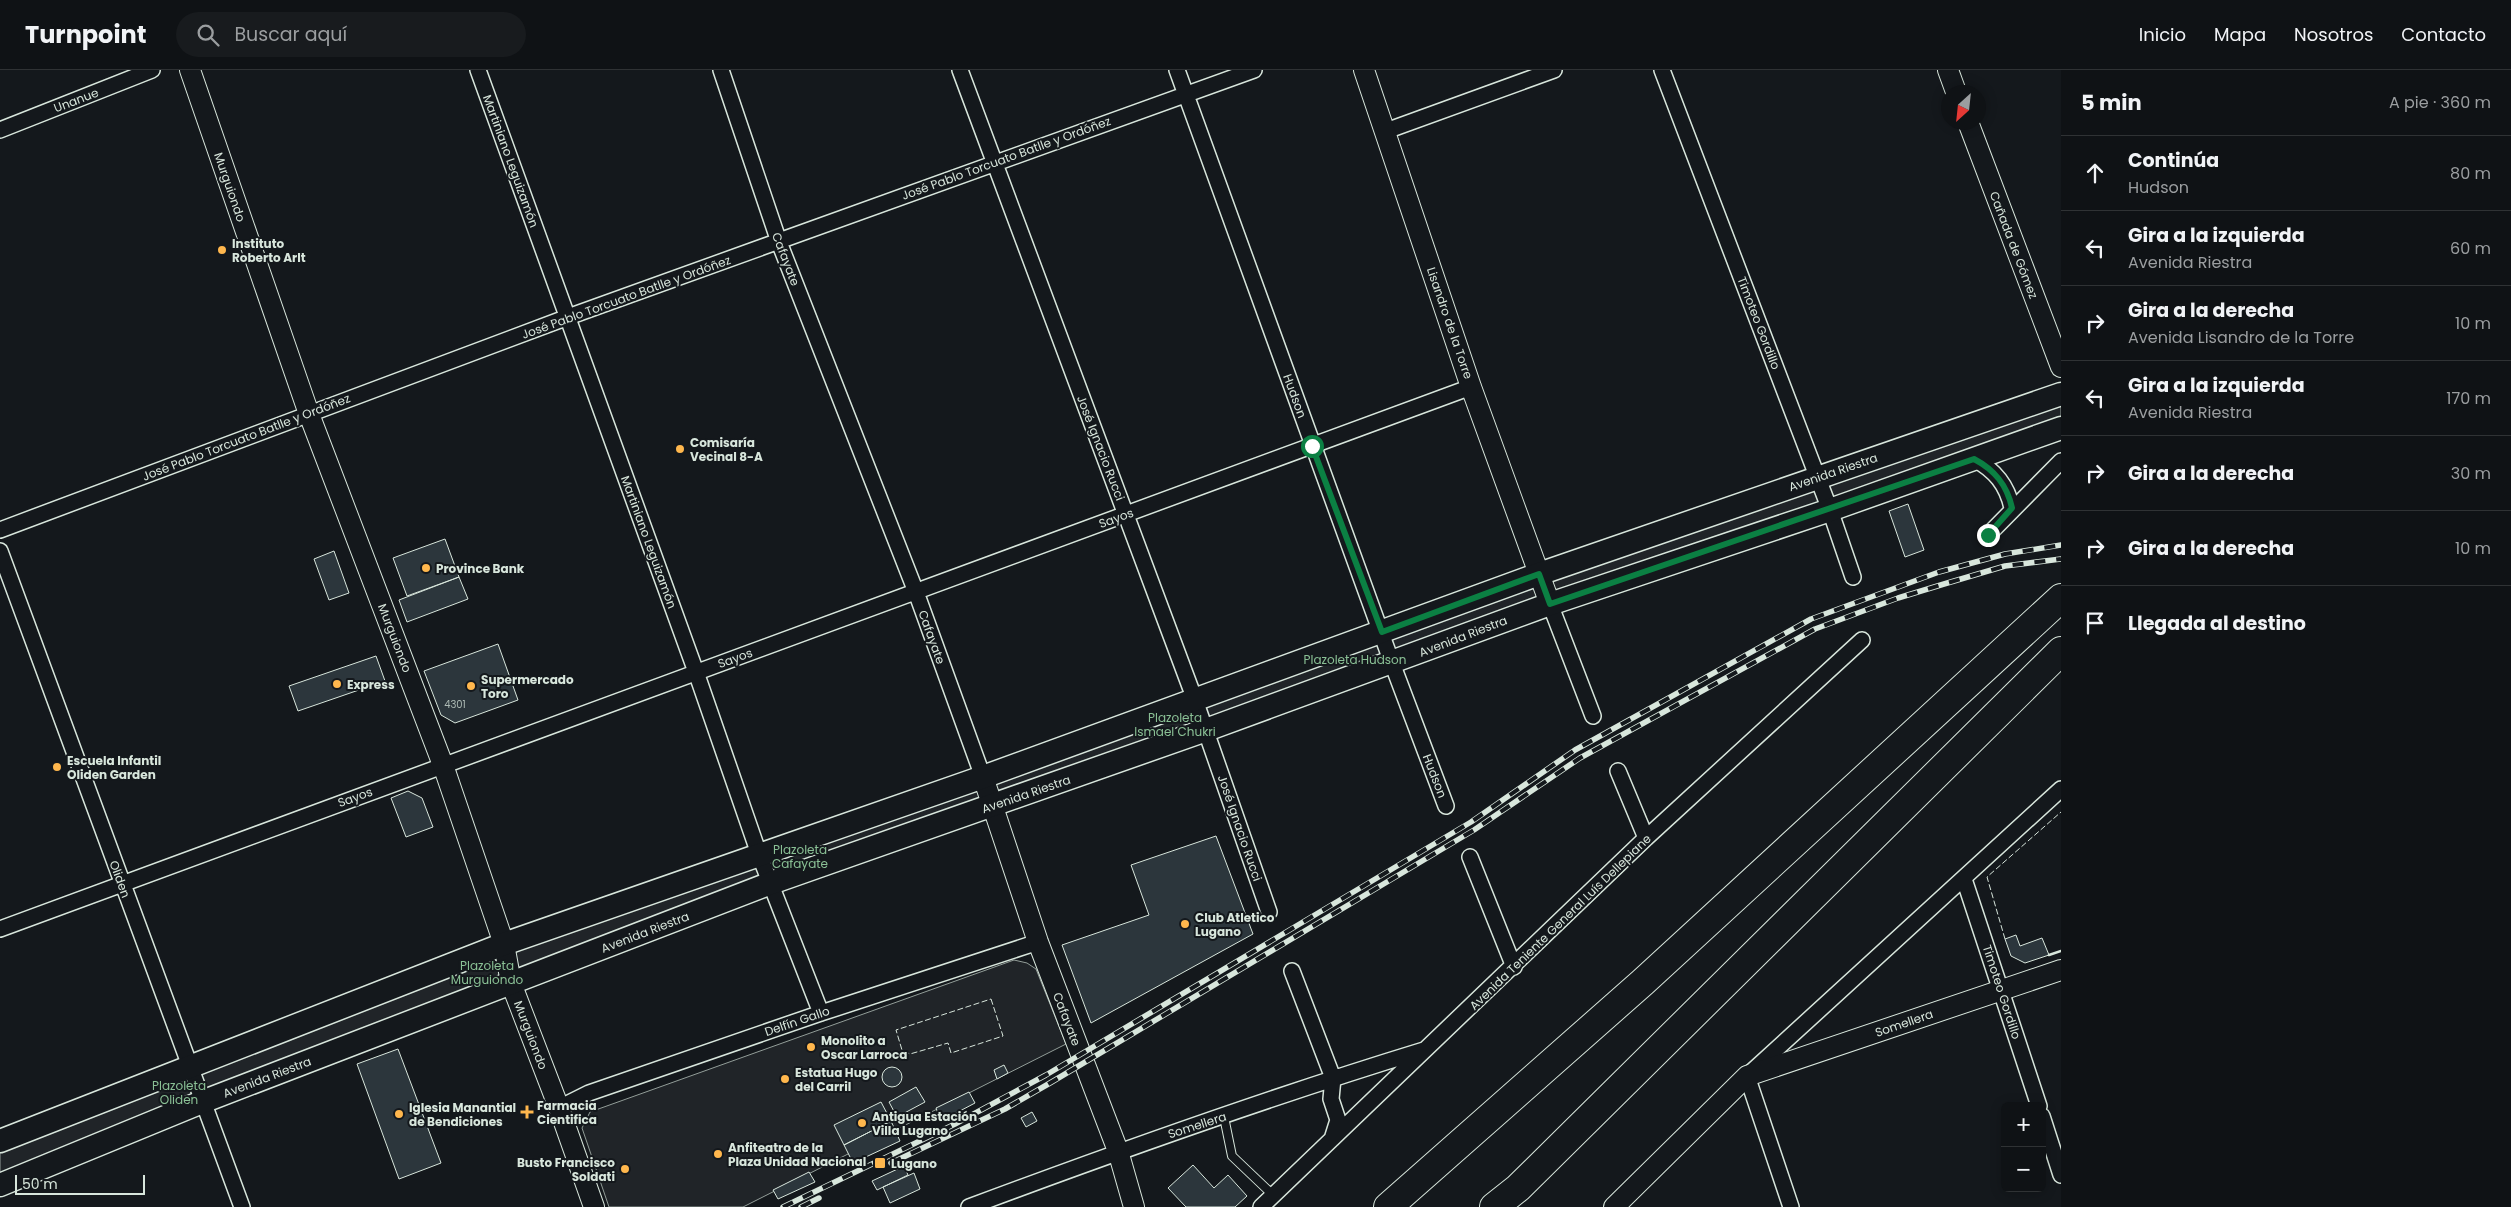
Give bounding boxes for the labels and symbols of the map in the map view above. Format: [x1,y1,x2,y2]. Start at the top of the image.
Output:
street label: Unanue [51,84,101,116]
north arrow [1941,85,1986,130]
street label: Martiniano Leguizamón [479,92,543,230]
street label: José Pablo Torcuato Batlle y Ordóñez [899,112,1113,204]
street label: Murguiondo [210,150,250,224]
street label: Cañada de Gómez [1986,189,2042,301]
street label: Cafayate [768,230,804,288]
place label: Instituto Roberto Arlt [232,235,306,266]
marker: Instituto Roberto Arlt [216,244,228,256]
street label: José Pablo Torcuato Batlle y Ordóñez [519,251,733,343]
street label: Lisandro de la Torre [1423,265,1477,381]
street label: Timoteo Gordillo [1733,274,1785,372]
street label: Hudson [1279,372,1311,420]
street label: José Pablo Torcuato Batlle y Ordóñez [140,389,352,485]
street label: José Ignacio Rucci [1073,393,1129,503]
place label: Comisaría Vecinal 8-A [690,434,763,465]
route start [1301,435,1324,458]
marker: Comisaría Vecinal 8-A [674,443,686,455]
street label: Avenida Riestra [1786,449,1880,495]
street label: Martiniano Leguizamón [617,473,681,611]
street label: Sayos [1096,504,1136,532]
route end [1977,524,2000,547]
place label: Province Bank [436,560,525,577]
marker: Province Bank [420,562,432,574]
street label: Murguiondo [374,601,416,675]
street label: Cafayate [914,608,950,666]
street label: Avenida Riestra [1416,611,1510,661]
street label: Sayos [715,644,755,672]
park label: Plazoleta Hudson [1304,651,1406,668]
place label: Supermercado Toro [481,671,574,702]
place label: Express [347,676,395,693]
marker: Express [331,678,343,690]
marker: Supermercado Toro [465,680,477,692]
house number: 4301 [444,697,466,712]
park label: Plazoleta Ismael Chukri [1134,709,1216,740]
place label: Escuela Infantil Oliden Garden [67,752,161,783]
street label: Hudson [1419,752,1451,800]
marker: Escuela Infantil Oliden Garden [51,761,63,773]
street label: Avenida Riestra [979,771,1073,817]
street label: José Ignacio Rucci [1214,773,1266,883]
street label: Sayos [335,783,375,811]
street label: Avenida Teniente General Luís Dellepiane [1465,830,1655,1014]
park label: Plazoleta Cafayate [772,841,828,872]
street label: Oliden [105,858,135,900]
street label: Avenida Riestra [598,907,692,957]
place label: Club Atletico Lugano [1195,909,1275,940]
marker: Club Atletico Lugano [1179,918,1191,930]
street label: Timoteo Gordillo [1979,943,2025,1042]
park label: Plazoleta Murguiondo [451,957,524,988]
street label: Cafayate [1049,990,1085,1048]
street label: Murguiondo [510,998,552,1072]
street label: Delfín Gallo [762,1002,832,1040]
street label: Somellera [1873,1005,1935,1041]
place label: Monolito a Oscar Larroca [821,1032,907,1063]
marker: Monolito a Oscar Larroca [805,1041,817,1053]
street label: Avenida Riestra [220,1052,314,1102]
place label: Estatua Hugo del Carril [795,1064,878,1095]
marker: Estatua Hugo del Carril [779,1073,791,1085]
park label: Plazoleta Oliden [152,1077,206,1108]
place label: Farmacia Cientifica [537,1097,597,1128]
place label: Iglesia Manantial de Bendiciones [409,1099,516,1130]
marker: Farmacia Cientifica [521,1106,533,1118]
marker: Iglesia Manantial de Bendiciones [393,1108,405,1120]
place label: Antigua Estación Villa Lugano [872,1108,977,1139]
street label: Somellera [1166,1108,1228,1142]
marker: Antigua Estación Villa Lugano [856,1117,868,1129]
place label: Anfiteatro de la Plaza Unidad Nacional [728,1139,866,1170]
marker: Anfiteatro de la Plaza Unidad Nacional [712,1148,724,1160]
place label: Busto Francisco Soldati [517,1154,615,1185]
place label: Lugano [891,1155,937,1172]
marker: Lugano [873,1156,887,1170]
marker: Busto Francisco Soldati [619,1163,631,1175]
scale bar [15,1172,145,1195]

